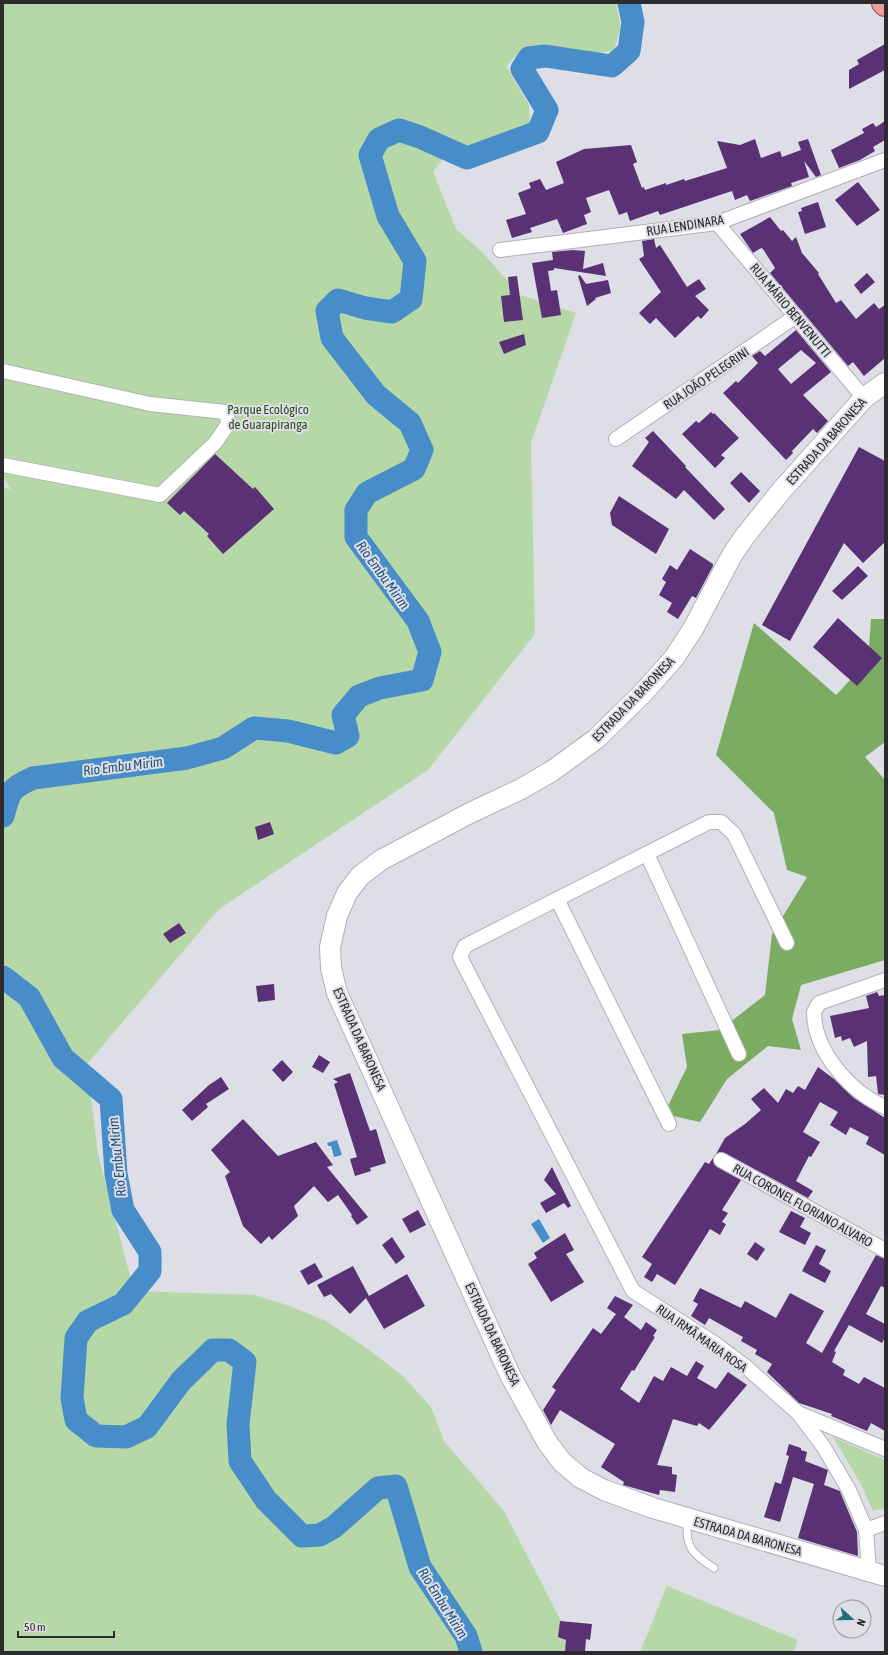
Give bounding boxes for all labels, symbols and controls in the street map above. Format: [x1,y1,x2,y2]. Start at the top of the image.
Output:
street label: RUA LENDINARA [645,212,725,239]
street label: RUA MÁRIO BENVENUTTI [747,260,834,360]
street label: RUA JOÃO PELEGRINI [661,344,752,413]
street label: ESTRADA DA BARONESA [783,394,870,488]
park label: Parque Ecológico de Guarapiranga [227,402,309,432]
water label: Rio Embu Mirim [353,538,413,612]
street label: ESTRADA DA BARONESA [589,653,678,745]
water label: Rio Embu Mirim [82,753,164,779]
street label: ESTRADA DA BARONESA [330,985,389,1094]
water label: Rio Embu Mirim [105,1116,129,1198]
street label: RUA CORONEL FLORIANO ALVARO [730,1161,876,1250]
street label: ESTRADA DA BARONESA [462,1280,523,1389]
street label: RUA IRMÃ MARIA ROSA [653,1301,751,1376]
street label: ESTRADA DA BARONESA [692,1514,804,1559]
water label: Rio Embu Mirim [415,1565,471,1641]
north arrow [832,1599,872,1639]
scale bar [18,1613,114,1639]
text: N [855,1617,868,1628]
text: 50 m [24,1620,46,1634]

